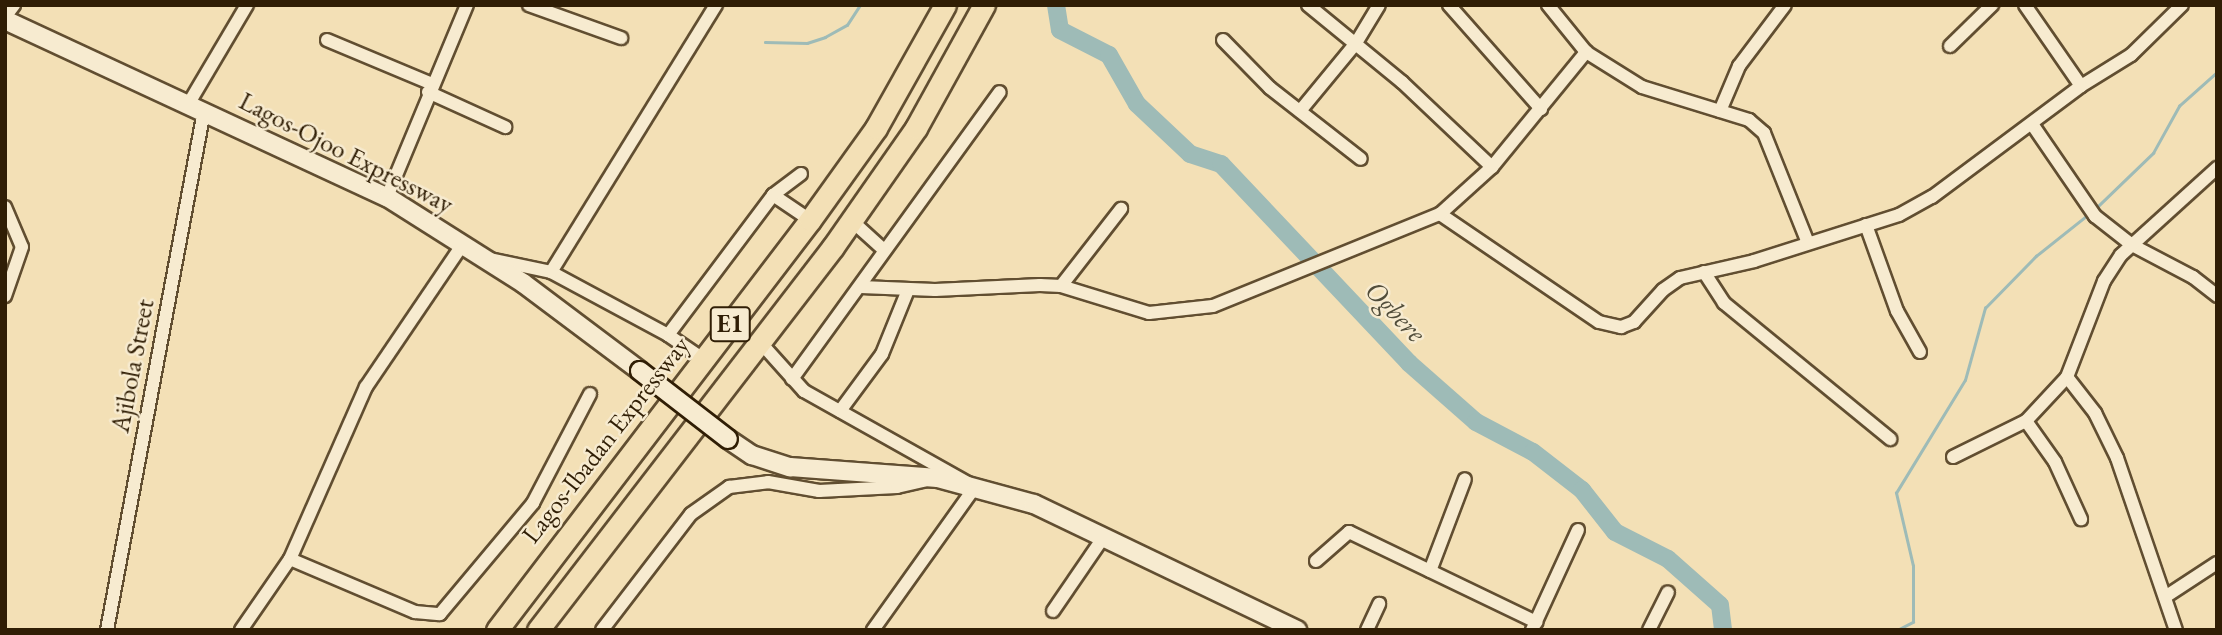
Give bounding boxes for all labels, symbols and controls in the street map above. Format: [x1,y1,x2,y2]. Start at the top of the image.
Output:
street label: Lagos-Ojoo Expressway [234,86,458,220]
water label: Ogbere [1359,273,1433,349]
street label: Ajibola Street [105,297,161,435]
road number: E1 [709,304,751,344]
street label: Lagos-Ibadan Expressway [516,330,696,550]

